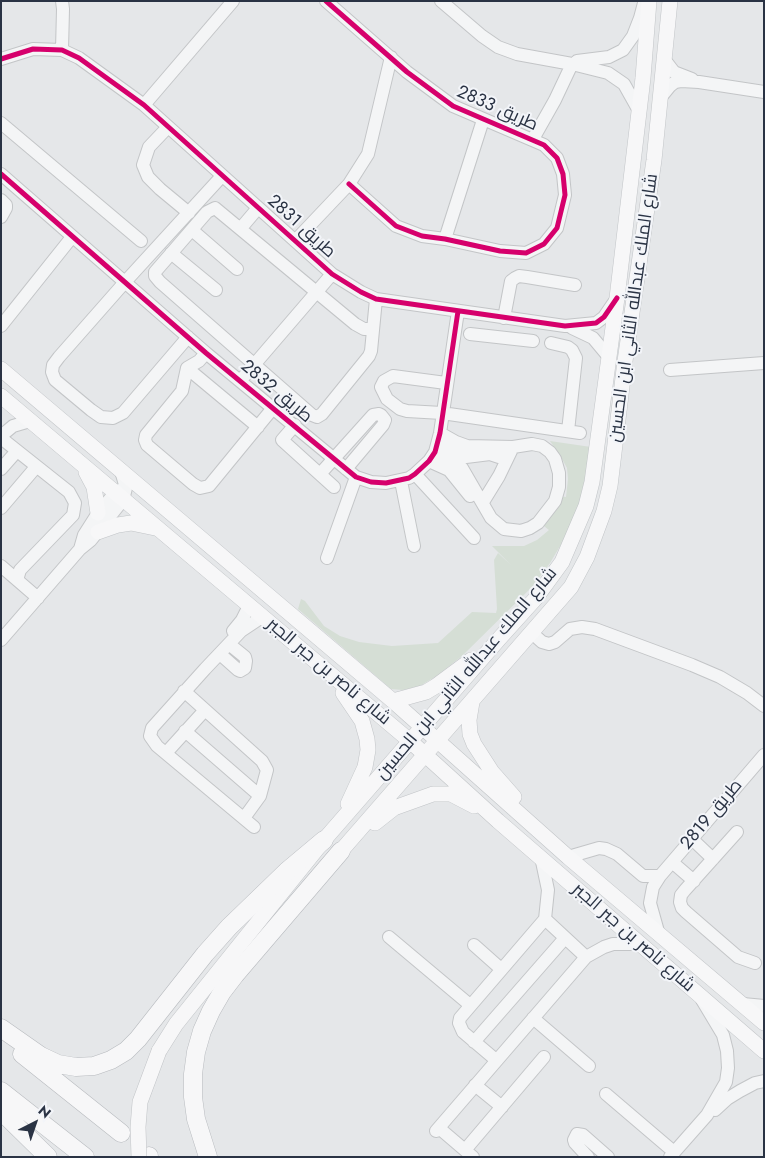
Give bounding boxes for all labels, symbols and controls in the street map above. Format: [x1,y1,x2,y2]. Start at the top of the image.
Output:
street label: طريق 2833 [453,82,541,136]
street label: شارع الملك عبدالله الثاني ابن الحسين [604,172,664,444]
street label: طريق 2831 [262,191,340,263]
street label: طريق 2832 [236,356,316,428]
street label: شارع الملك عبدالله الثاني ابن الحسين [372,563,562,785]
street label: شارع ناصر بن جبر الجبر [261,614,395,730]
street label: طريق 2819 [676,775,748,855]
street label: شارع ناصر بن جبر الجبر [567,879,699,997]
north arrow [10,1098,60,1148]
text: N [34,1100,56,1123]

